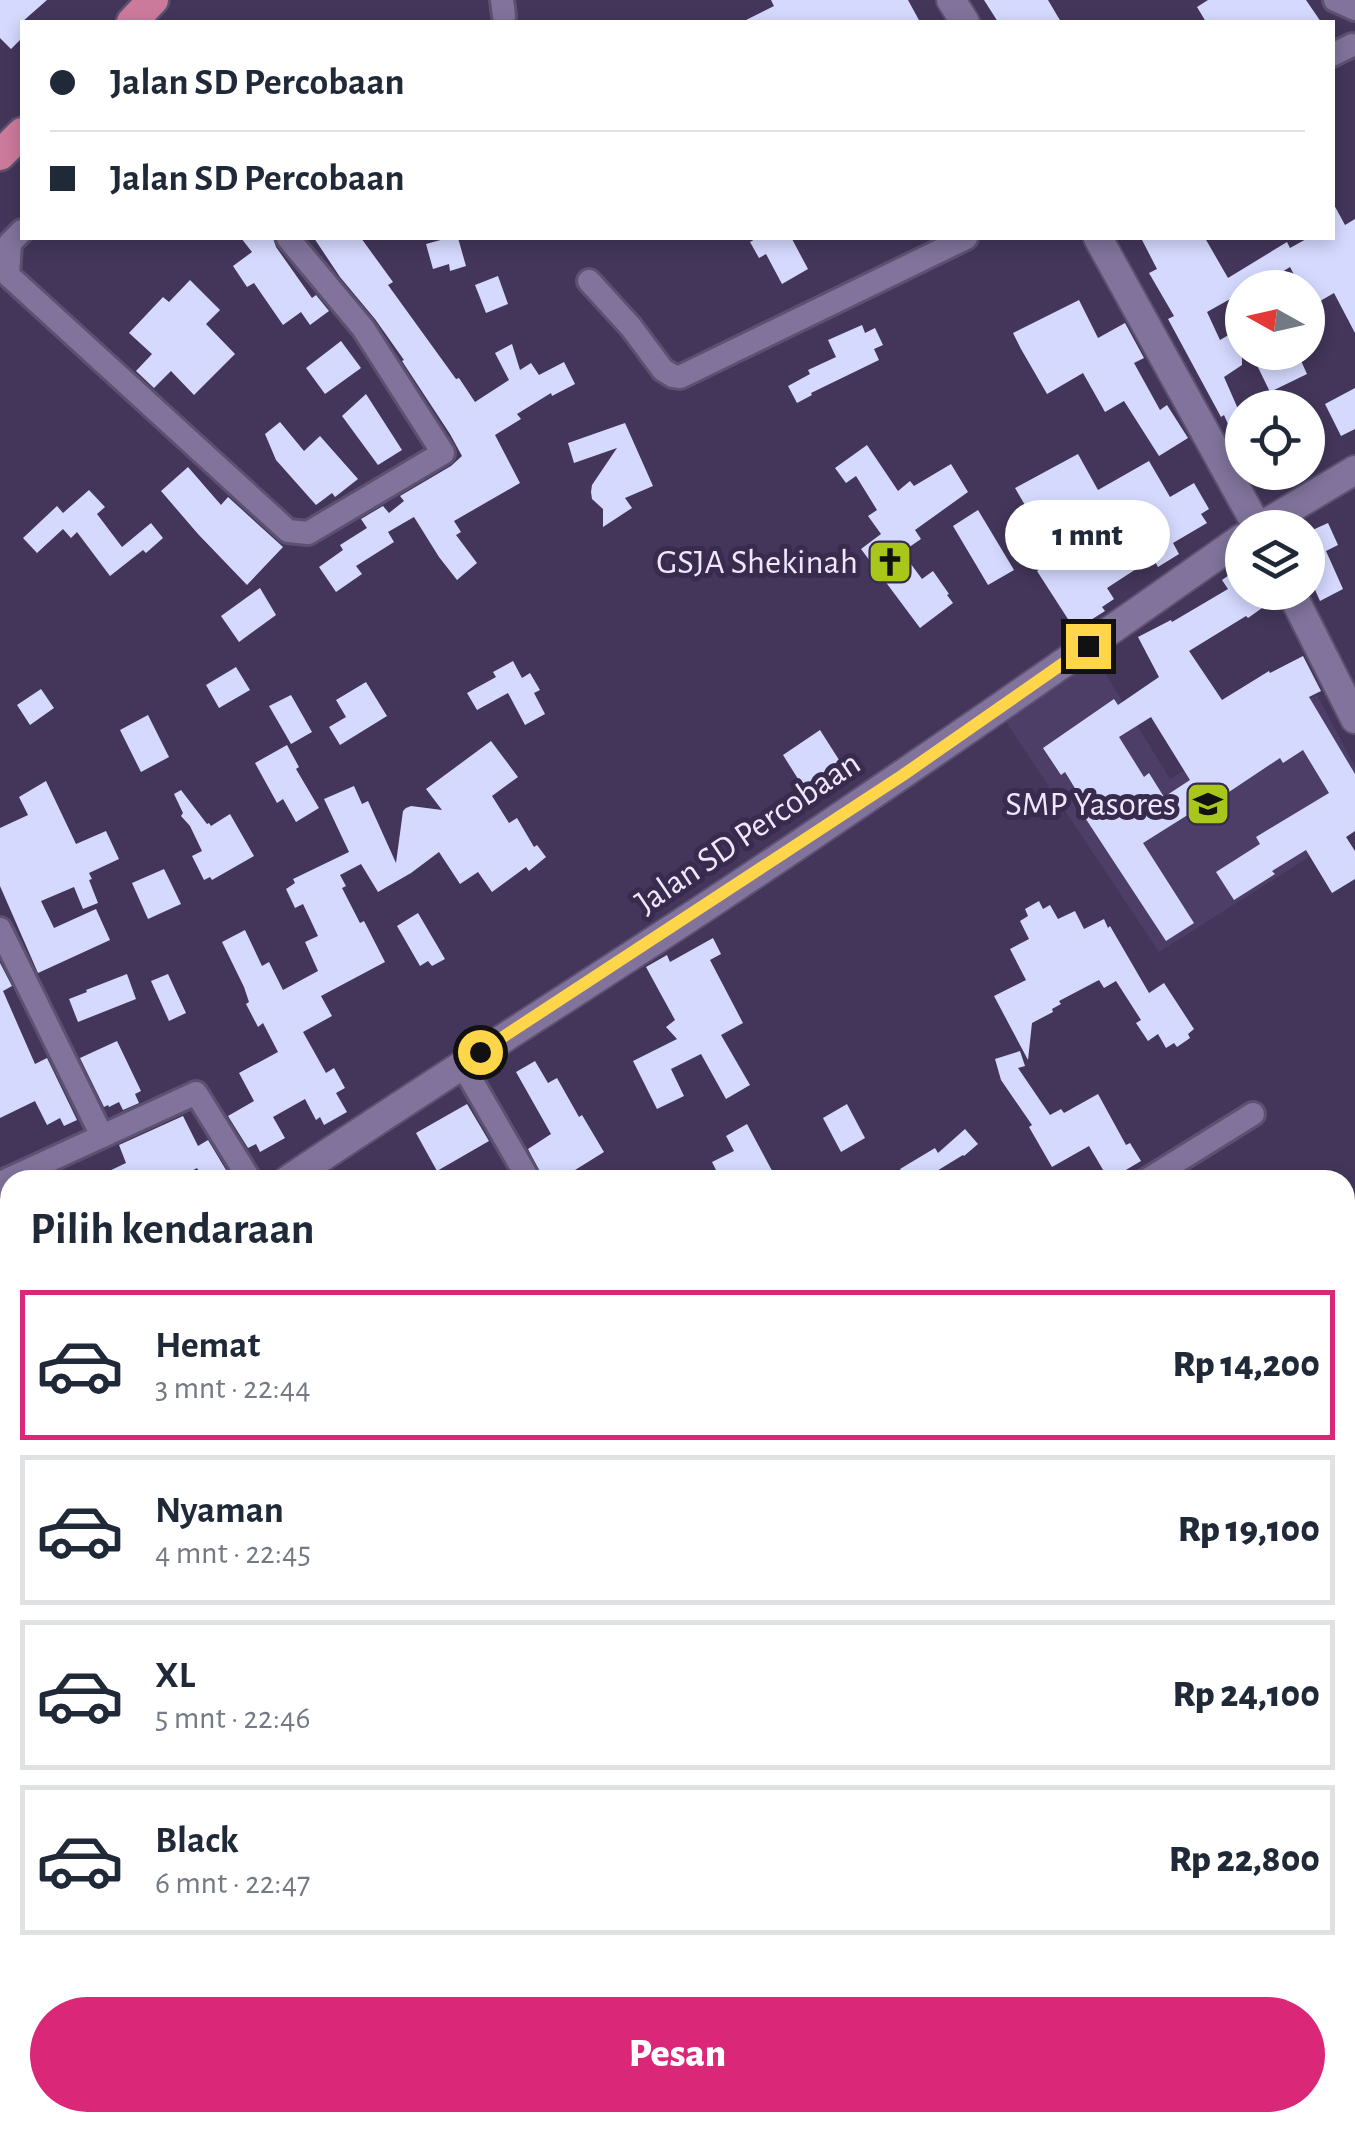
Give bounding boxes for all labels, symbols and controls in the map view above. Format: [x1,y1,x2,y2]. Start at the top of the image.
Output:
text: Jalan SD Percobaan [110,64,405,102]
text: Jalan SD Percobaan [110,160,405,198]
north arrow [1225,270,1325,370]
map controls [1225,270,1325,610]
button: locate [1225,390,1325,490]
callout: 1 mnt [1006,501,1170,571]
button: layers [1225,510,1325,610]
text: 1 mnt [1052,519,1123,551]
church icon: GSJA Shekinah [867,539,913,585]
place label: GSJA Shekinah [656,545,858,580]
route end [1066,624,1111,669]
street label: Jalan SD Percobaan [629,745,867,921]
school or university icon: SMP Yasores [1185,781,1231,827]
place label: SMP Yasores [1005,787,1176,822]
route start [458,1030,503,1075]
text: Pilih kendaraan [30,1207,315,1252]
icon: car [35,1320,125,1410]
text: Hemat [155,1327,260,1365]
text: Rp 14,200 [1173,1346,1320,1384]
text: 3 mnt · 22:44 [155,1372,311,1404]
icon: car [35,1485,125,1575]
text: Nyaman [155,1492,284,1530]
text: Rp 19,100 [1178,1511,1320,1549]
text: 4 mnt · 22:45 [155,1537,311,1569]
icon: car [35,1650,125,1740]
text: XL [155,1657,195,1695]
text: Rp 24,100 [1173,1676,1320,1714]
text: 5 mnt · 22:46 [155,1702,310,1734]
icon: car [35,1815,125,1905]
text: Black [155,1822,239,1860]
text: Rp 22,800 [1169,1841,1320,1879]
text: 6 mnt · 22:47 [155,1867,310,1899]
button: Pesan [30,1997,1325,2112]

